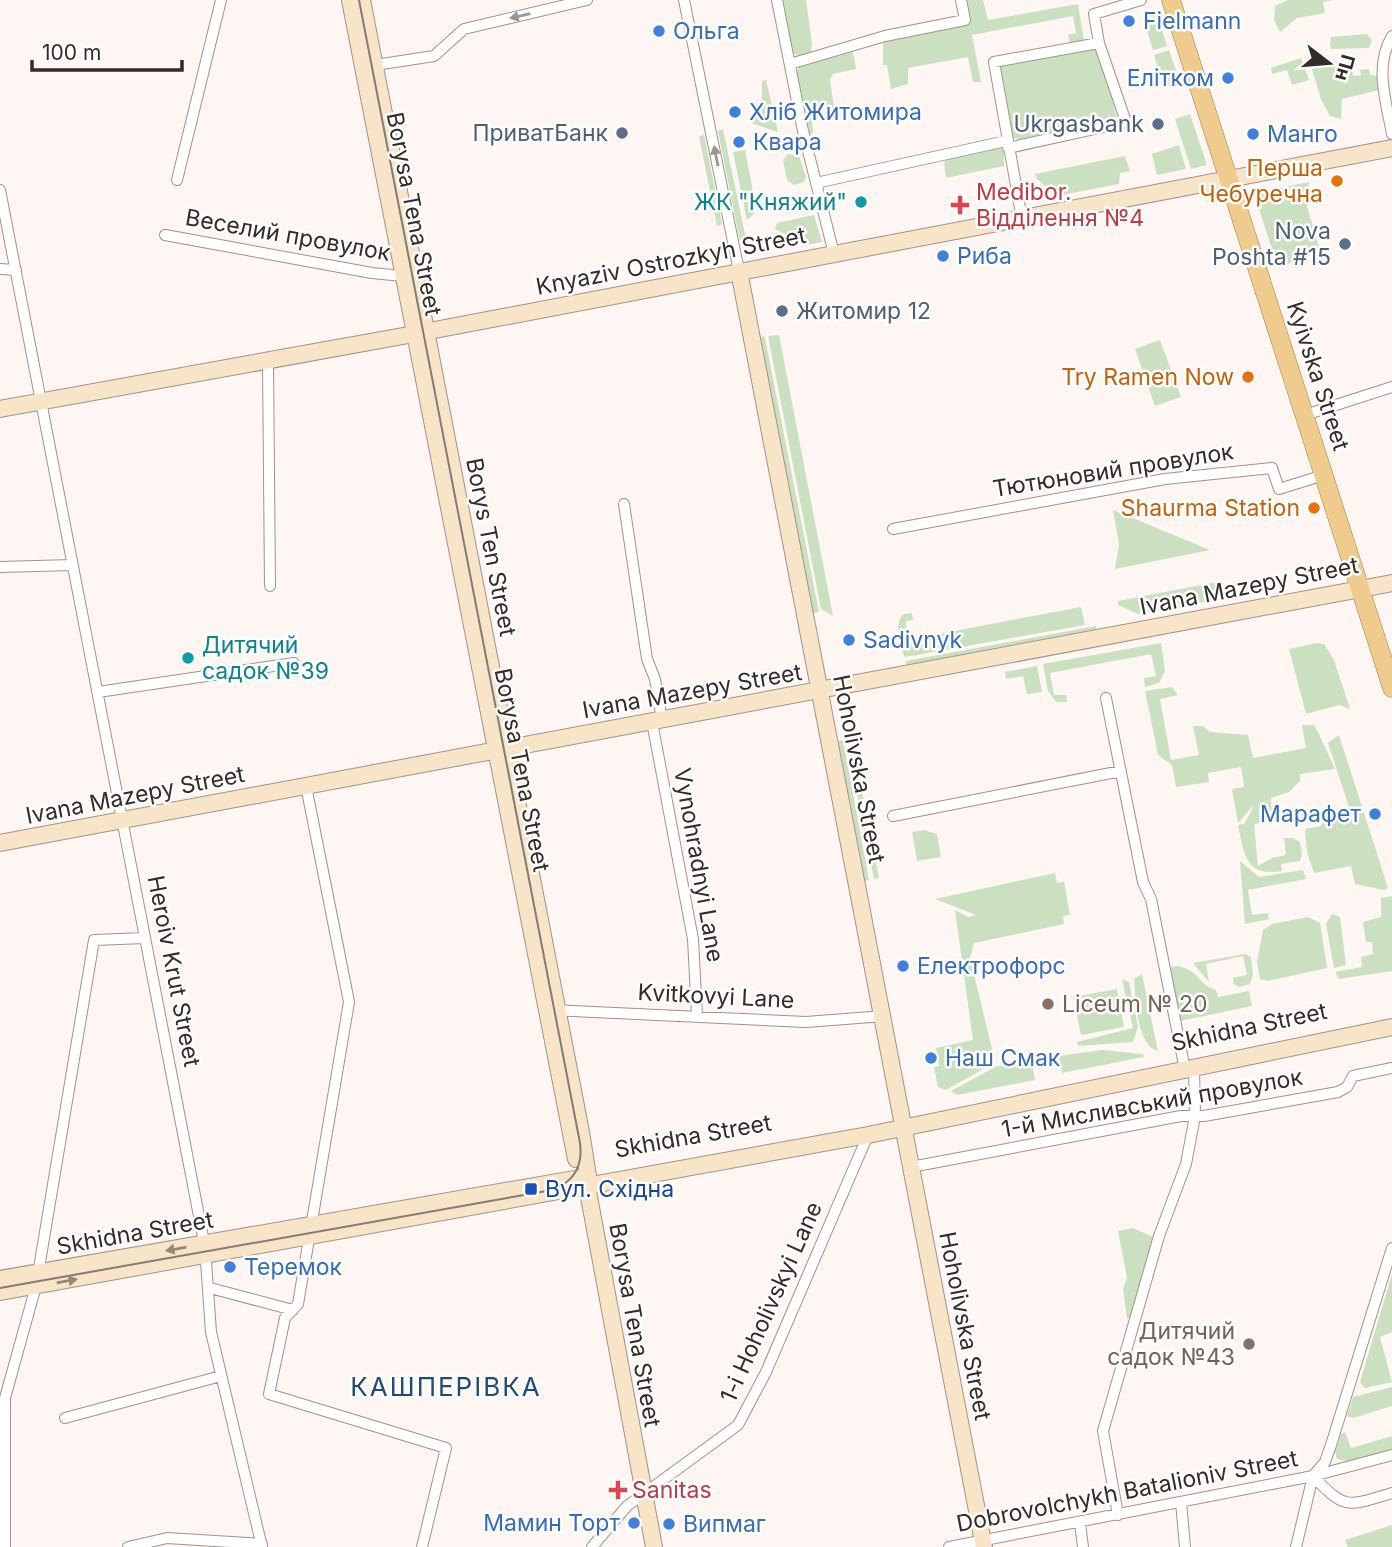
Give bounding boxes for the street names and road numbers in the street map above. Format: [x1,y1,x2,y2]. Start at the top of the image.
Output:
street label: Borysa Tena Street [381,110,448,319]
street label: Веселий провулок [183,203,393,267]
street label: Knyaziv Ostrozkyh Street [534,221,809,301]
street label: Kyivska Street [1281,298,1355,454]
street label: Тютюновий провулок [991,437,1236,503]
street label: Borys Ten Street [460,456,522,639]
street label: Ivana Mazepy Street [1137,551,1361,621]
street label: Ivana Mazepy Street [580,658,804,724]
street label: Borysa Tena Street [489,666,556,875]
street label: Hoholivska Street [827,672,891,866]
street label: Ivana Mazepy Street [23,760,247,830]
street label: Vynohradnyi Lane [668,766,730,964]
street label: Heroiv Krut Street [142,873,206,1069]
street label: Kvitkovyi Lane [637,978,795,1014]
street label: Skhidna Street [1169,997,1330,1057]
street label: 1-й Мисливський провулок [999,1063,1305,1143]
street label: Skhidna Street [613,1108,774,1164]
street label: 1-i Hoholivskyi Lane [714,1197,828,1407]
street label: Skhidna Street [55,1205,216,1261]
street label: Borysa Tena Street [603,1221,667,1430]
street label: Hoholivska Street [933,1229,997,1423]
street label: Dobrovolchykh Batalioniv Street [954,1444,1300,1538]

